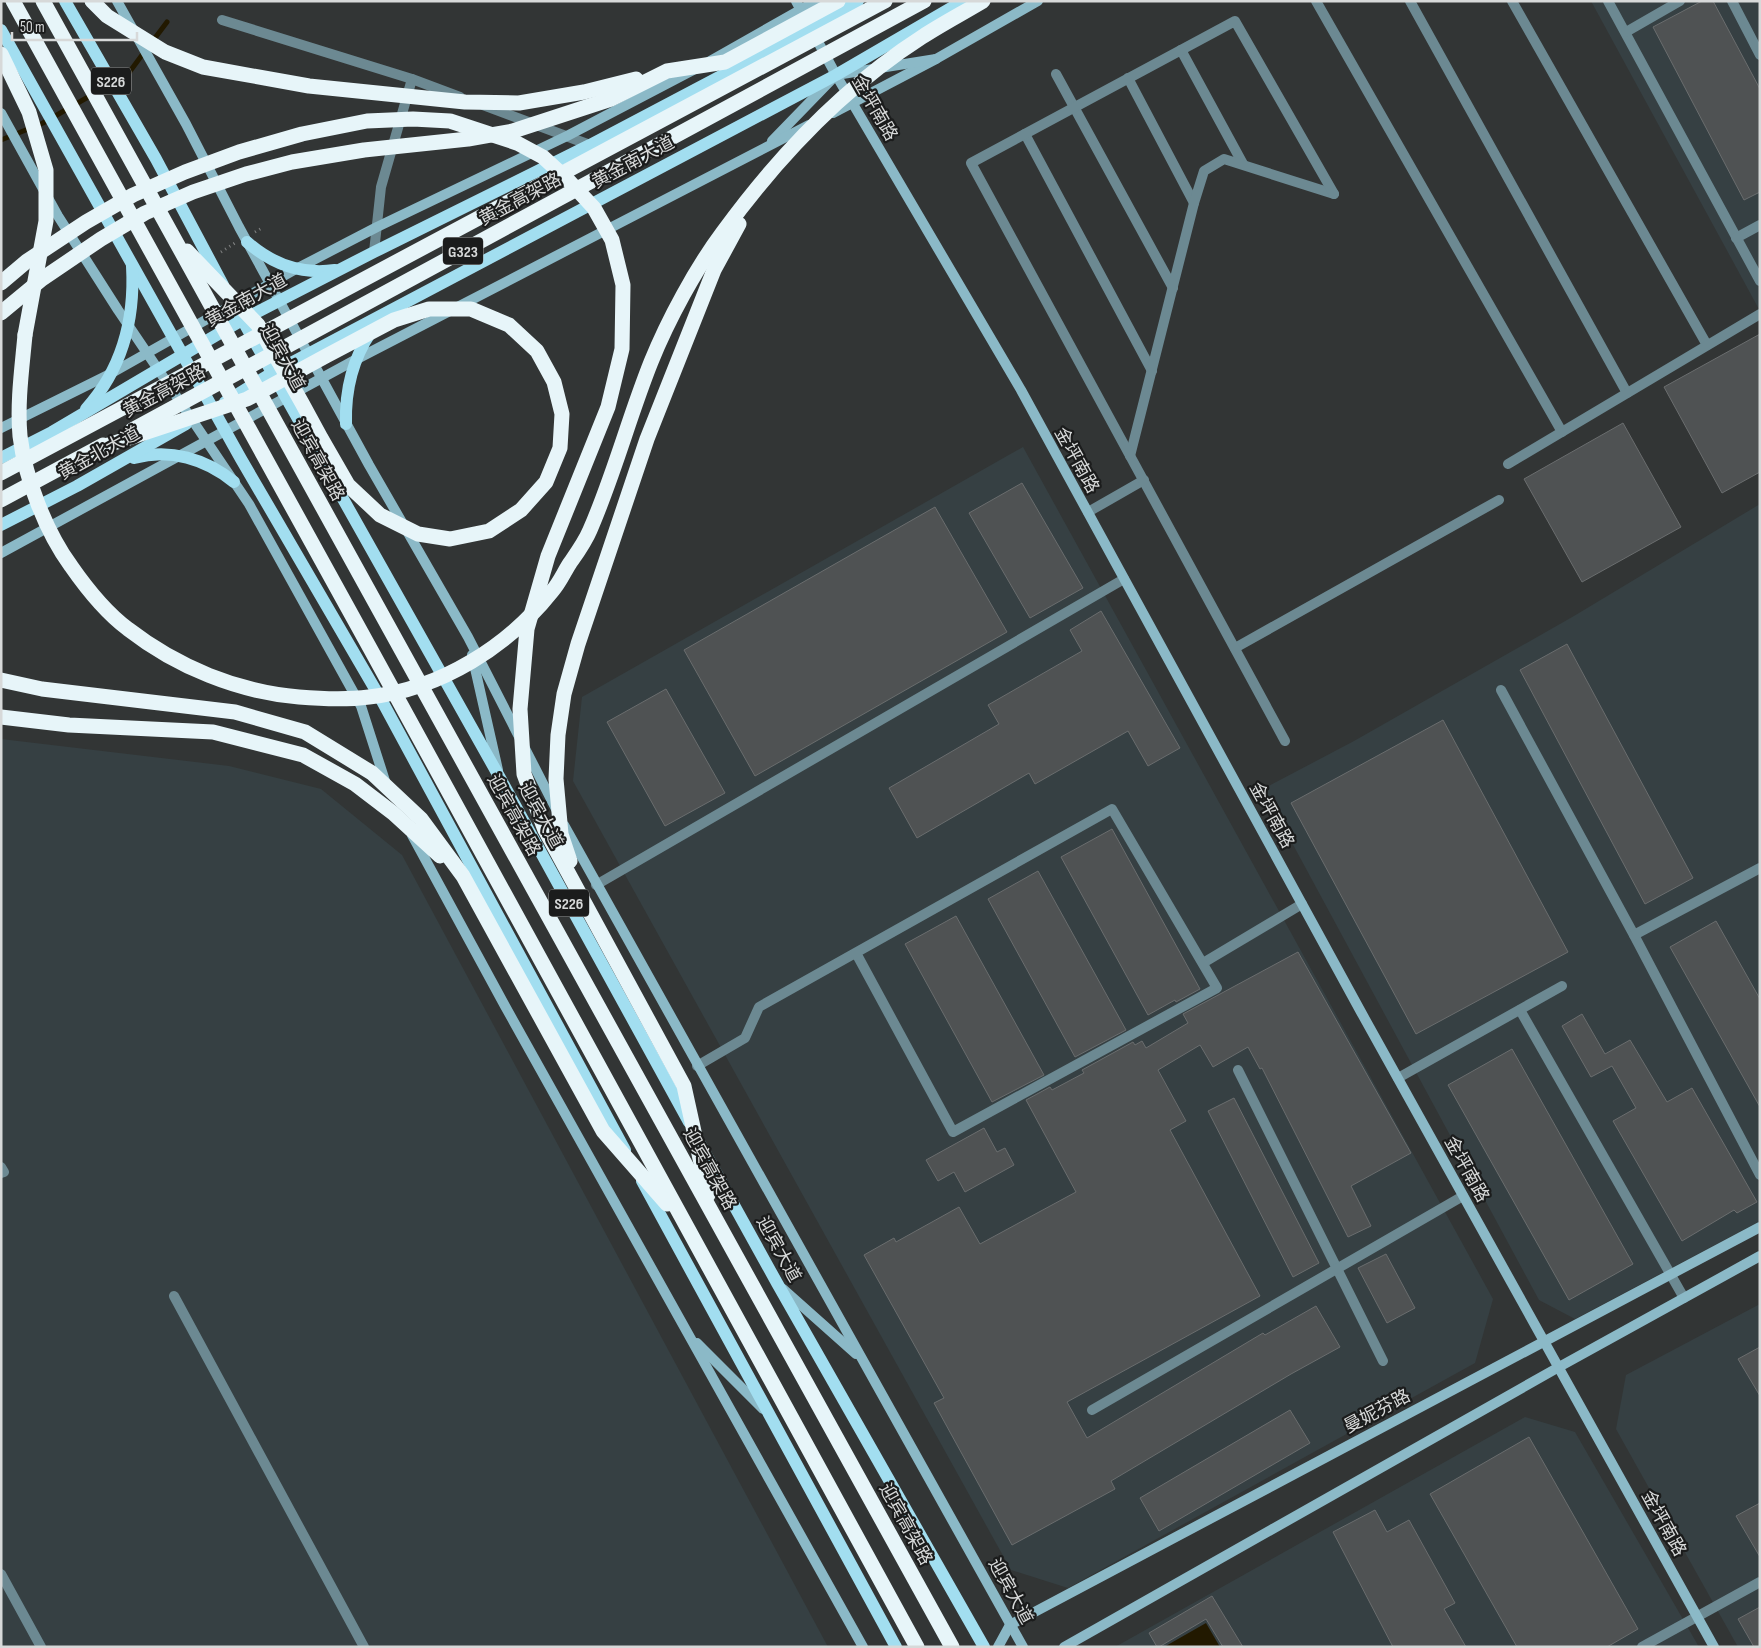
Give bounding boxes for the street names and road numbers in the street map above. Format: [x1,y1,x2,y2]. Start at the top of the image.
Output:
road number: S226 [91,68,131,94]
street label: 金坪南路 [847,72,902,145]
street label: 黄金南大道 [589,132,678,193]
street label: 黄金高架路 [476,169,565,230]
road number: G323 [443,238,483,264]
street label: 黄金南大道 [202,269,291,331]
street label: 迎宾大道 [256,321,309,394]
street label: 黄金高架路 [120,361,209,422]
street label: 迎宾高架路 [287,416,349,505]
street label: 黄金北大道 [55,422,144,484]
street label: 金坪南路 [1050,424,1103,497]
street label: 迎宾高架路 [483,771,545,860]
street label: 迎宾大道 [514,779,567,852]
street label: 金坪南路 [1245,779,1298,852]
road number: S226 [549,890,589,916]
street label: 迎宾高架路 [679,1125,741,1214]
street label: 金坪南路 [1440,1133,1493,1206]
street label: 迎宾大道 [752,1213,805,1286]
street label: 曼妮芬路 [1341,1385,1414,1438]
street label: 迎宾高架路 [875,1480,937,1569]
street label: 金坪南路 [1637,1487,1690,1560]
street label: 迎宾大道 [984,1555,1037,1628]

